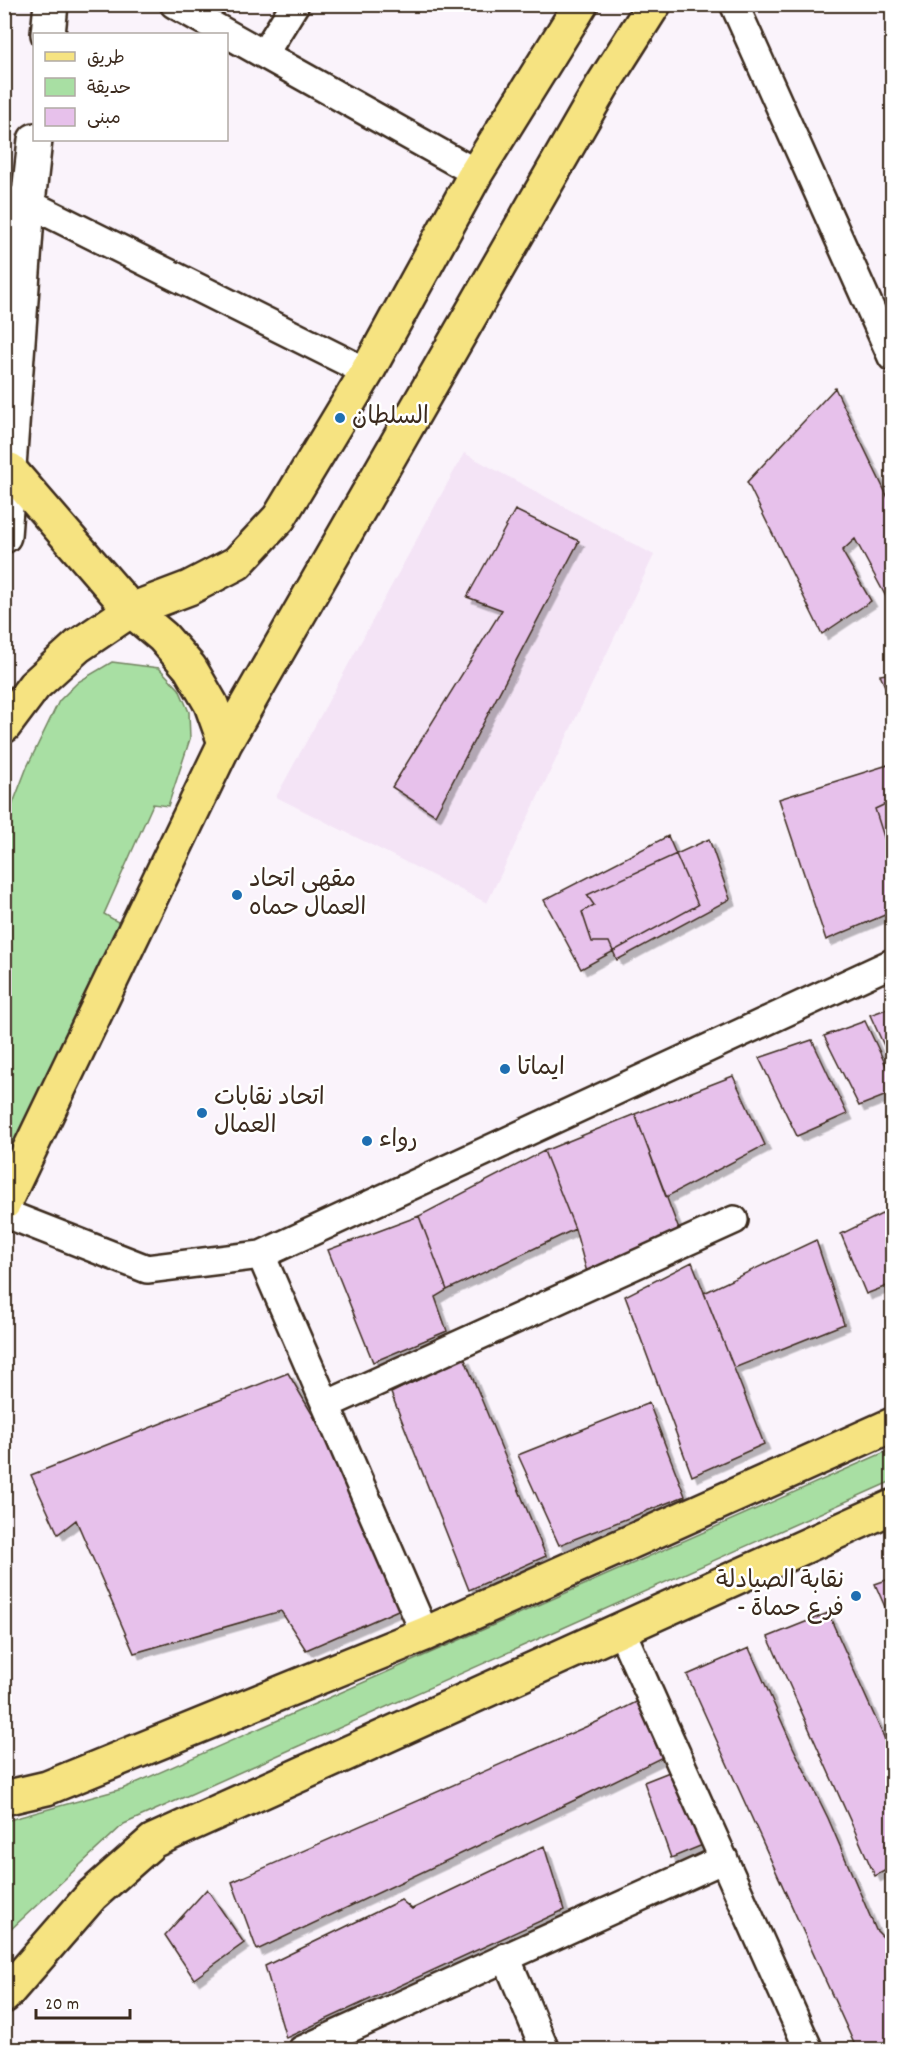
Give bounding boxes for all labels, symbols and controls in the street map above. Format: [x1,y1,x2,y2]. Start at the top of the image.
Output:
legend [33,33,228,141]
text: طريق [87,47,125,72]
text: حديقة [87,77,131,102]
text: مبنى [87,107,121,132]
place label: السلطان [352,401,429,435]
marker: السلطان [333,411,347,425]
place label: مقهى اتحاد العمال حماه [249,864,366,926]
marker: مقهى اتحاد العمال حماه [230,888,244,902]
place label: ايماتا [517,1052,565,1086]
marker: ايماتا [498,1062,512,1076]
place label: اتحاد نقابات العمال [214,1082,325,1144]
marker: اتحاد نقابات العمال [195,1106,209,1120]
place label: رواء [379,1124,418,1158]
marker: رواء [360,1134,374,1148]
place label: نقابة الصيادلة - فرع حماة [716,1565,844,1627]
marker: نقابة الصيادلة - فرع حماة [849,1589,863,1603]
scale bar [36,1982,130,2020]
text: 20 m [45,1993,79,2018]

